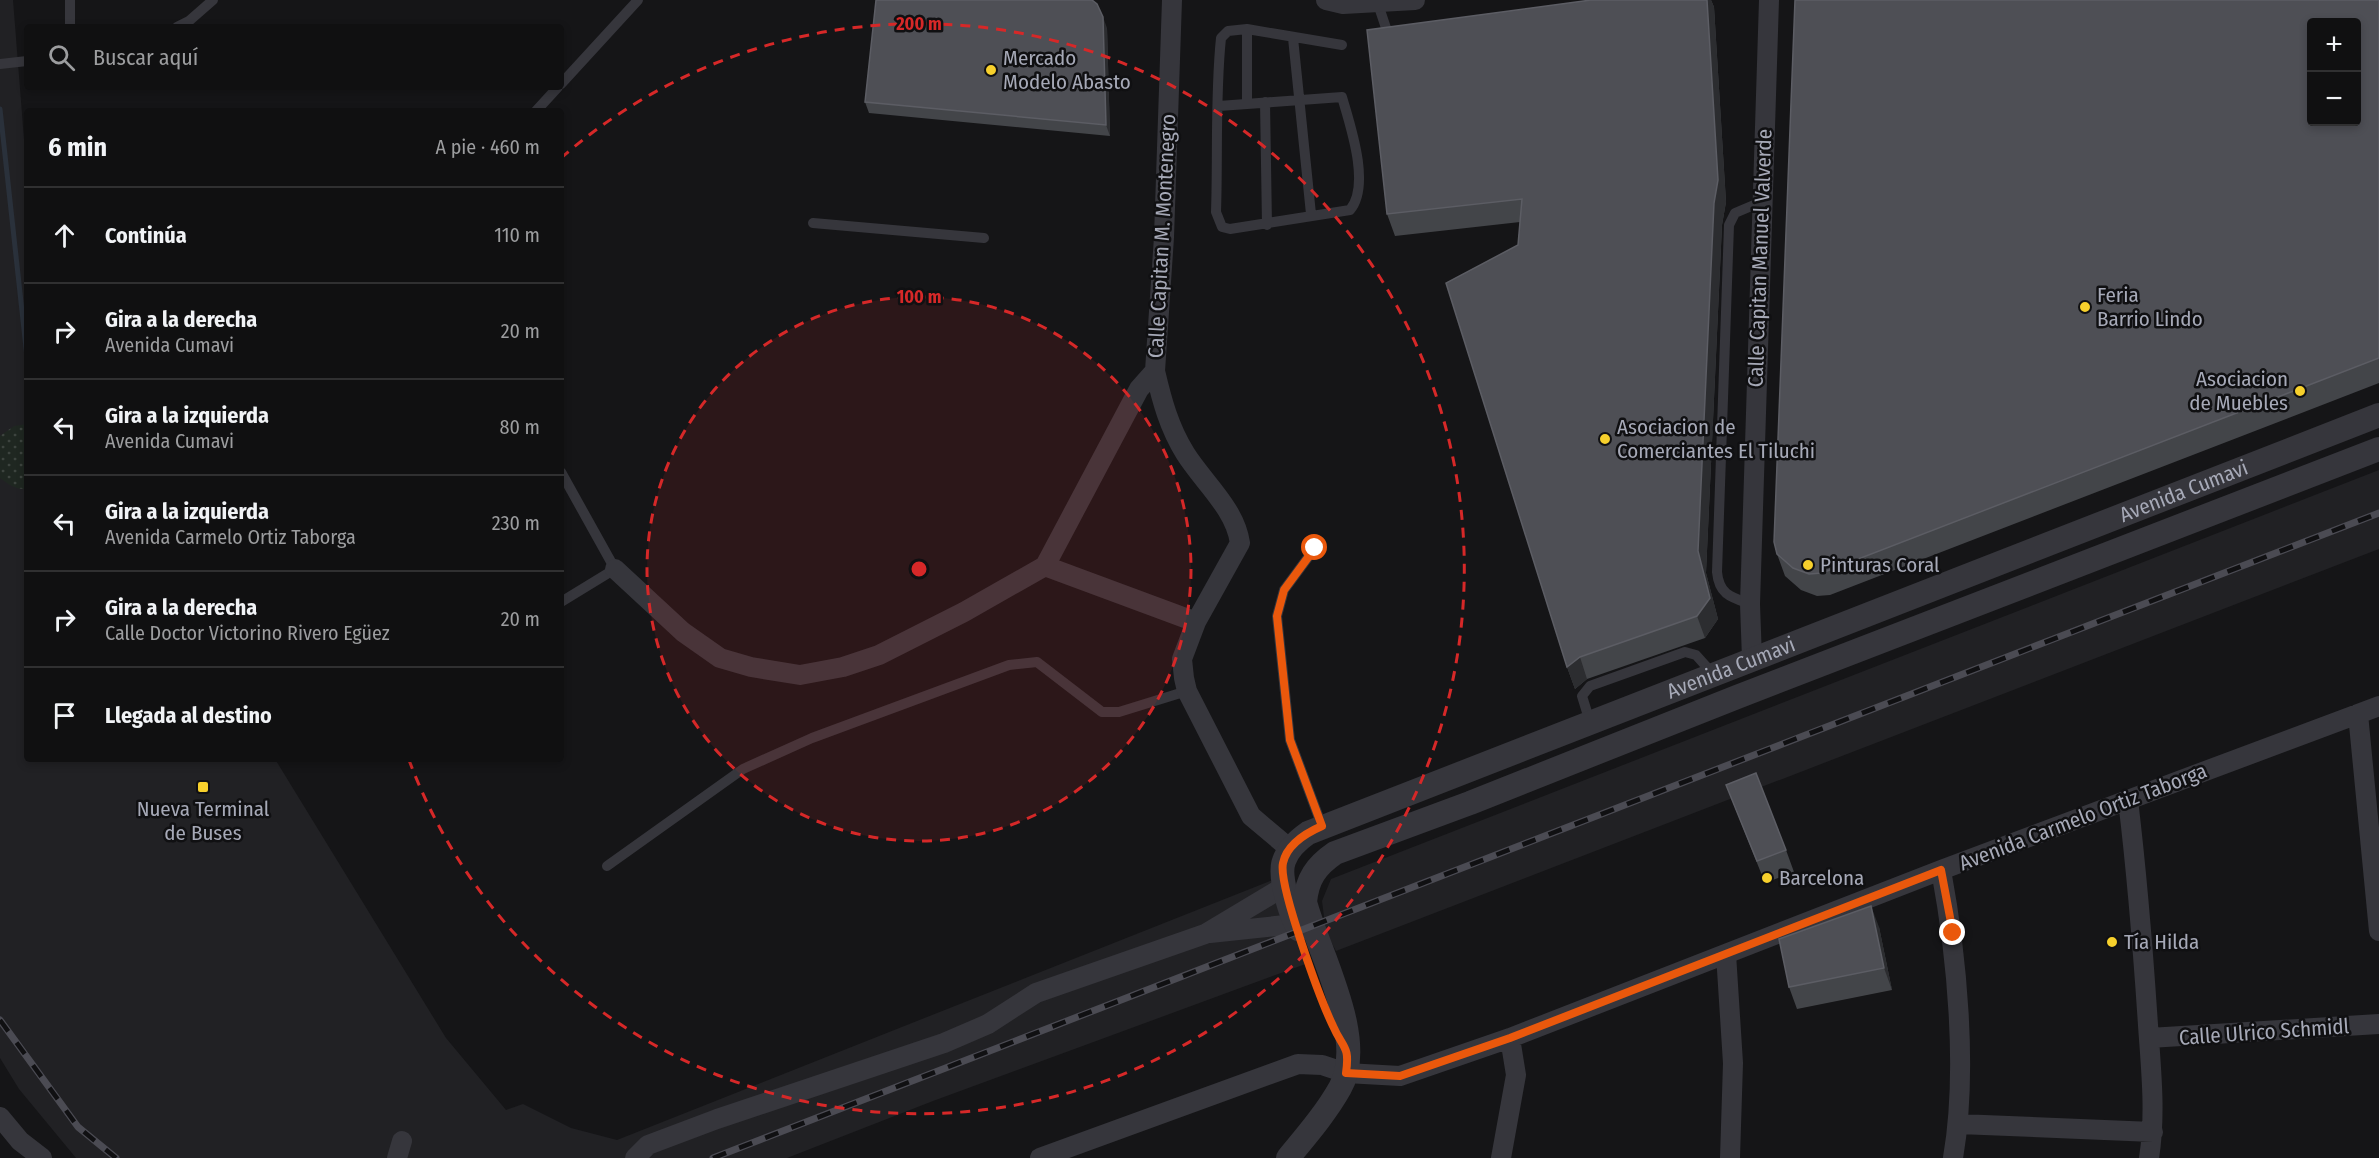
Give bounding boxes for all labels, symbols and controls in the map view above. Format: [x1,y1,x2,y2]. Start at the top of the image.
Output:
text: 200 m [895,13,942,35]
map controls [2307,18,2361,126]
button: + [2307,18,2361,72]
search box [24,24,564,90]
icon: search [45,41,78,74]
text: Buscar aquí [93,44,198,71]
place label: Mercado Modelo Abasto [1003,45,1131,95]
marker: Mercado Modelo Abasto [984,63,998,77]
button: − [2307,72,2361,126]
street label: Calle Capitan M. Montenegro [1143,113,1181,359]
street label: Calle Capitan Manuel Valverde [1742,128,1778,388]
text: 6 min [48,132,107,163]
text: A pie · 460 m [435,135,540,159]
icon: ahead [48,219,81,252]
text: Continúa [105,222,187,249]
text: 110 m [494,223,540,247]
place label: Feria Barrio Lindo [2097,282,2203,332]
text: 100 m [897,286,941,308]
marker: Feria Barrio Lindo [2078,300,2092,314]
text: Gira a la derecha [105,306,257,333]
icon: right [48,315,81,348]
text: 20 m [501,319,540,343]
text: Avenida Cumavi [105,333,234,357]
place label: Asociacion de Muebles [2189,366,2288,416]
marker: Asociacion de Muebles [2293,384,2307,398]
text: Gira a la izquierda [105,402,269,429]
icon: left [48,411,81,444]
place label: Asociacion de Comerciantes El Tiluchi [1617,414,1815,464]
text: 80 m [500,415,540,439]
text: Avenida Cumavi [105,429,234,453]
marker: Asociacion de Comerciantes El Tiluchi [1598,432,1612,446]
street label: Avenida Cumavi [2116,454,2252,528]
text: Gira a la izquierda [105,498,269,525]
icon: left [48,507,81,540]
text: 230 m [492,511,540,535]
text: Avenida Carmelo Ortiz Taborga [105,525,356,549]
route start [1301,534,1327,560]
place label: Pinturas Coral [1820,552,1940,578]
marker: Pinturas Coral [1801,558,1815,572]
centre of rings [909,559,929,579]
text: Gira a la derecha [105,594,257,621]
icon: right [48,603,81,636]
text: 20 m [501,607,540,631]
text: Calle Doctor Victorino Rivero Egüez [105,621,390,645]
street label: Avenida Cumavi [1663,631,1799,705]
icon: arrive [48,699,81,732]
text: Llegada al destino [105,702,272,729]
street label: Avenida Carmelo Ortiz Taborga [1955,758,2211,876]
marker: Nueva Terminal de Buses [196,780,210,794]
place label: Nueva Terminal de Buses [137,796,270,846]
place label: Barcelona [1779,865,1864,891]
marker: Barcelona [1760,871,1774,885]
route end [1939,919,1965,945]
place label: Tía Hilda [2124,929,2199,955]
marker: Tía Hilda [2105,935,2119,949]
street label: Calle Ulrico Schmidl [2178,1013,2350,1051]

